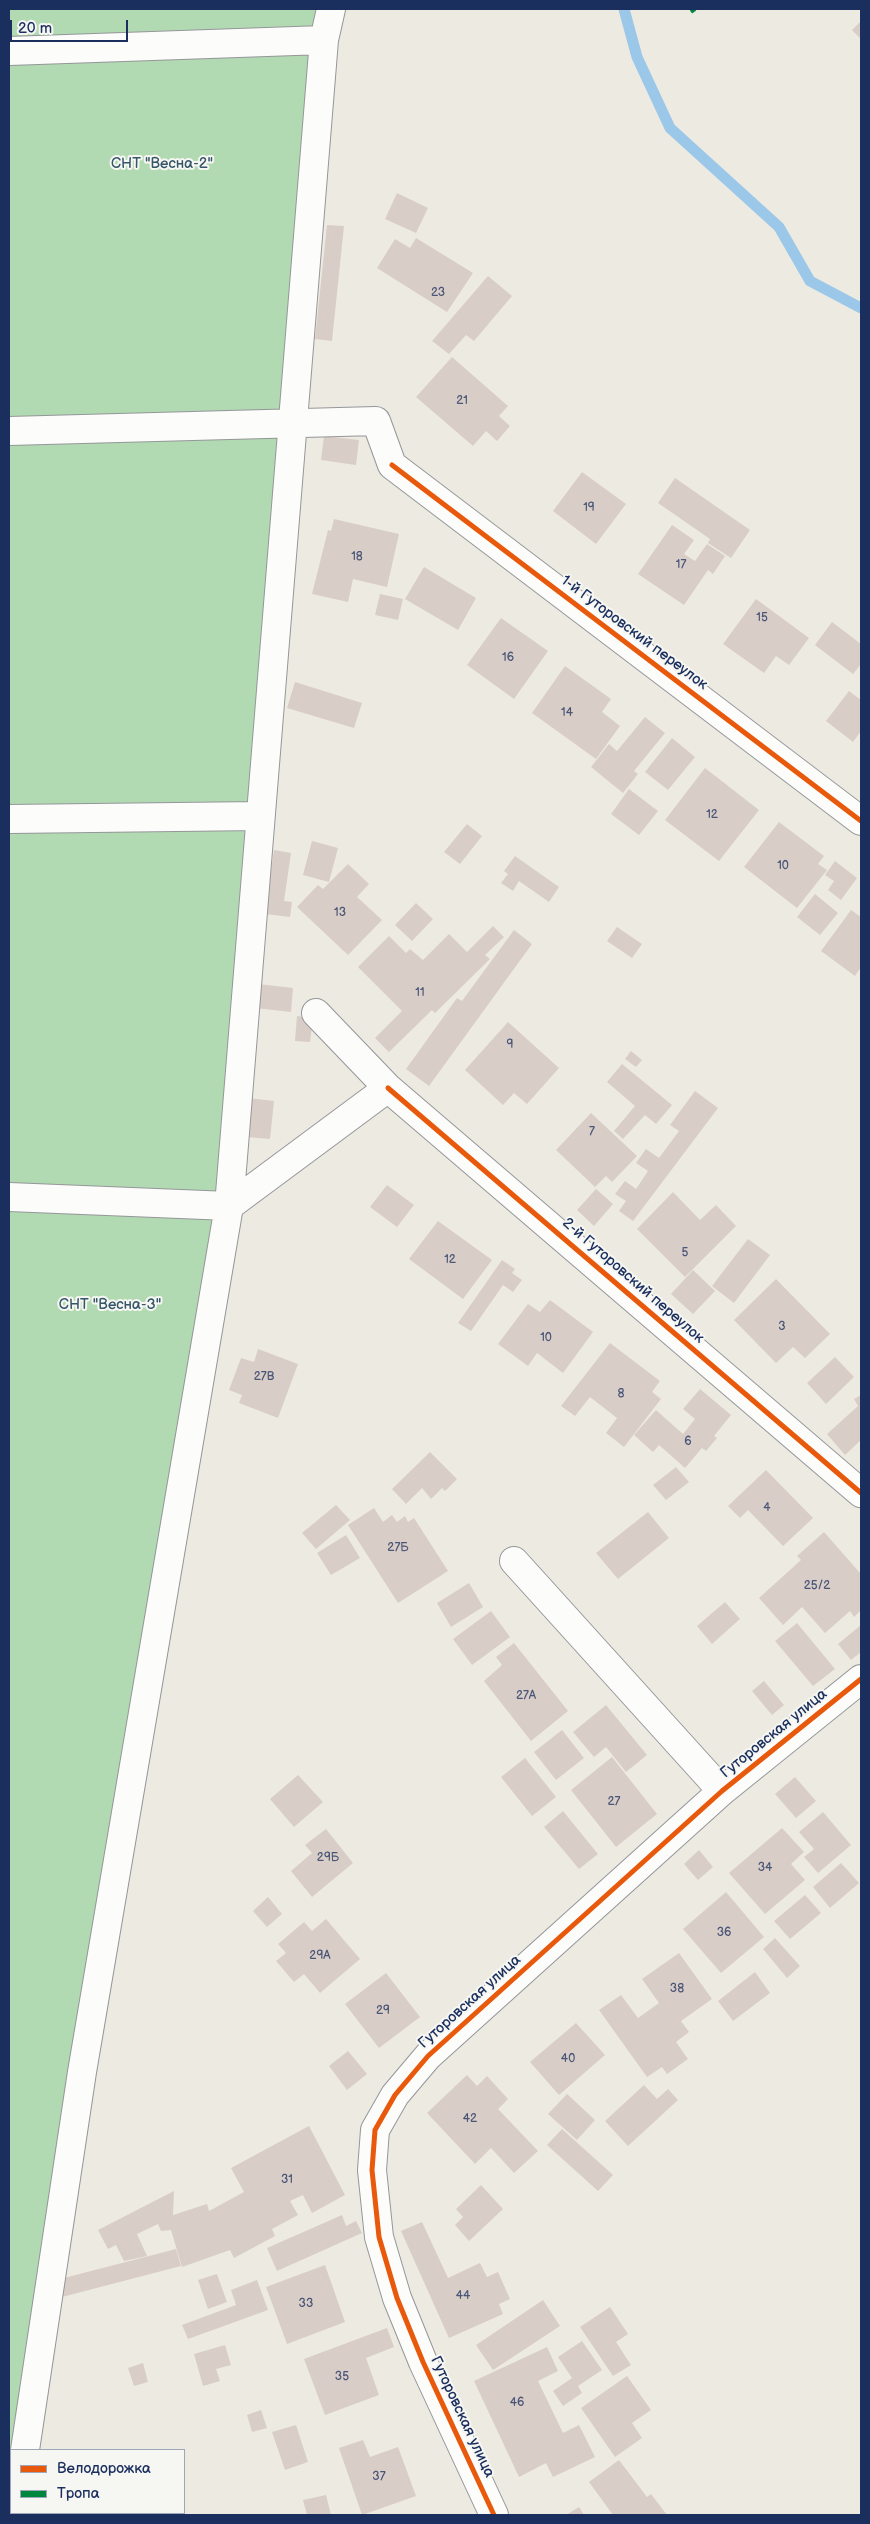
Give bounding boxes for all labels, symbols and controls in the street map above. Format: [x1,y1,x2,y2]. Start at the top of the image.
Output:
scale bar [12,10,130,42]
text: 20 m [18,19,52,38]
park label: СНТ "Весна-2" [111,155,213,173]
house number: 23 [431,286,445,300]
house number: 21 [456,394,468,408]
house number: 19 [583,501,595,515]
house number: 18 [351,550,363,564]
house number: 17 [676,558,686,572]
street label: 1-й Гуторовский переулок [557,572,711,694]
house number: 15 [756,611,768,625]
house number: 16 [502,651,514,665]
house number: 14 [561,706,573,720]
house number: 12 [706,808,718,822]
house number: 10 [777,859,789,873]
house number: 13 [334,906,346,920]
house number: 11 [415,986,425,1000]
house number: 9 [507,1038,513,1052]
house number: 7 [589,1125,595,1139]
street label: 2-й Гуторовский переулок [558,1214,708,1348]
house number: 5 [682,1246,688,1260]
house number: 12 [444,1253,456,1267]
park label: СНТ "Весна-3" [59,1296,161,1314]
house number: 3 [778,1320,786,1334]
house number: 10 [540,1331,552,1345]
house number: 27В [254,1370,274,1384]
house number: 8 [618,1387,624,1401]
house number: 6 [684,1435,692,1449]
house number: 4 [763,1501,771,1515]
house number: 27Б [387,1541,409,1555]
house number: 25/2 [804,1579,830,1593]
street label: Гуторовская улица [717,1686,831,1782]
house number: 27А [516,1689,536,1703]
house number: 27 [608,1795,620,1809]
house number: 29Б [317,1851,339,1865]
house number: 34 [758,1861,772,1875]
house number: 36 [717,1926,731,1940]
house number: 29А [309,1949,331,1963]
street label: Гуторовская улица [415,1951,525,2053]
house number: 38 [670,1982,684,1996]
house number: 29 [376,2004,390,2018]
house number: 40 [561,2052,575,2066]
house number: 42 [463,2112,477,2126]
house number: 31 [281,2173,293,2187]
house number: 44 [456,2289,470,2303]
house number: 33 [299,2297,313,2311]
street label: Гуторовская улица [426,2354,498,2480]
house number: 35 [335,2370,349,2384]
house number: 46 [510,2396,524,2410]
legend [10,2449,185,2514]
text: Велодорожка [57,2459,151,2478]
house number: 37 [372,2470,386,2484]
text: Тропа [57,2484,100,2503]

